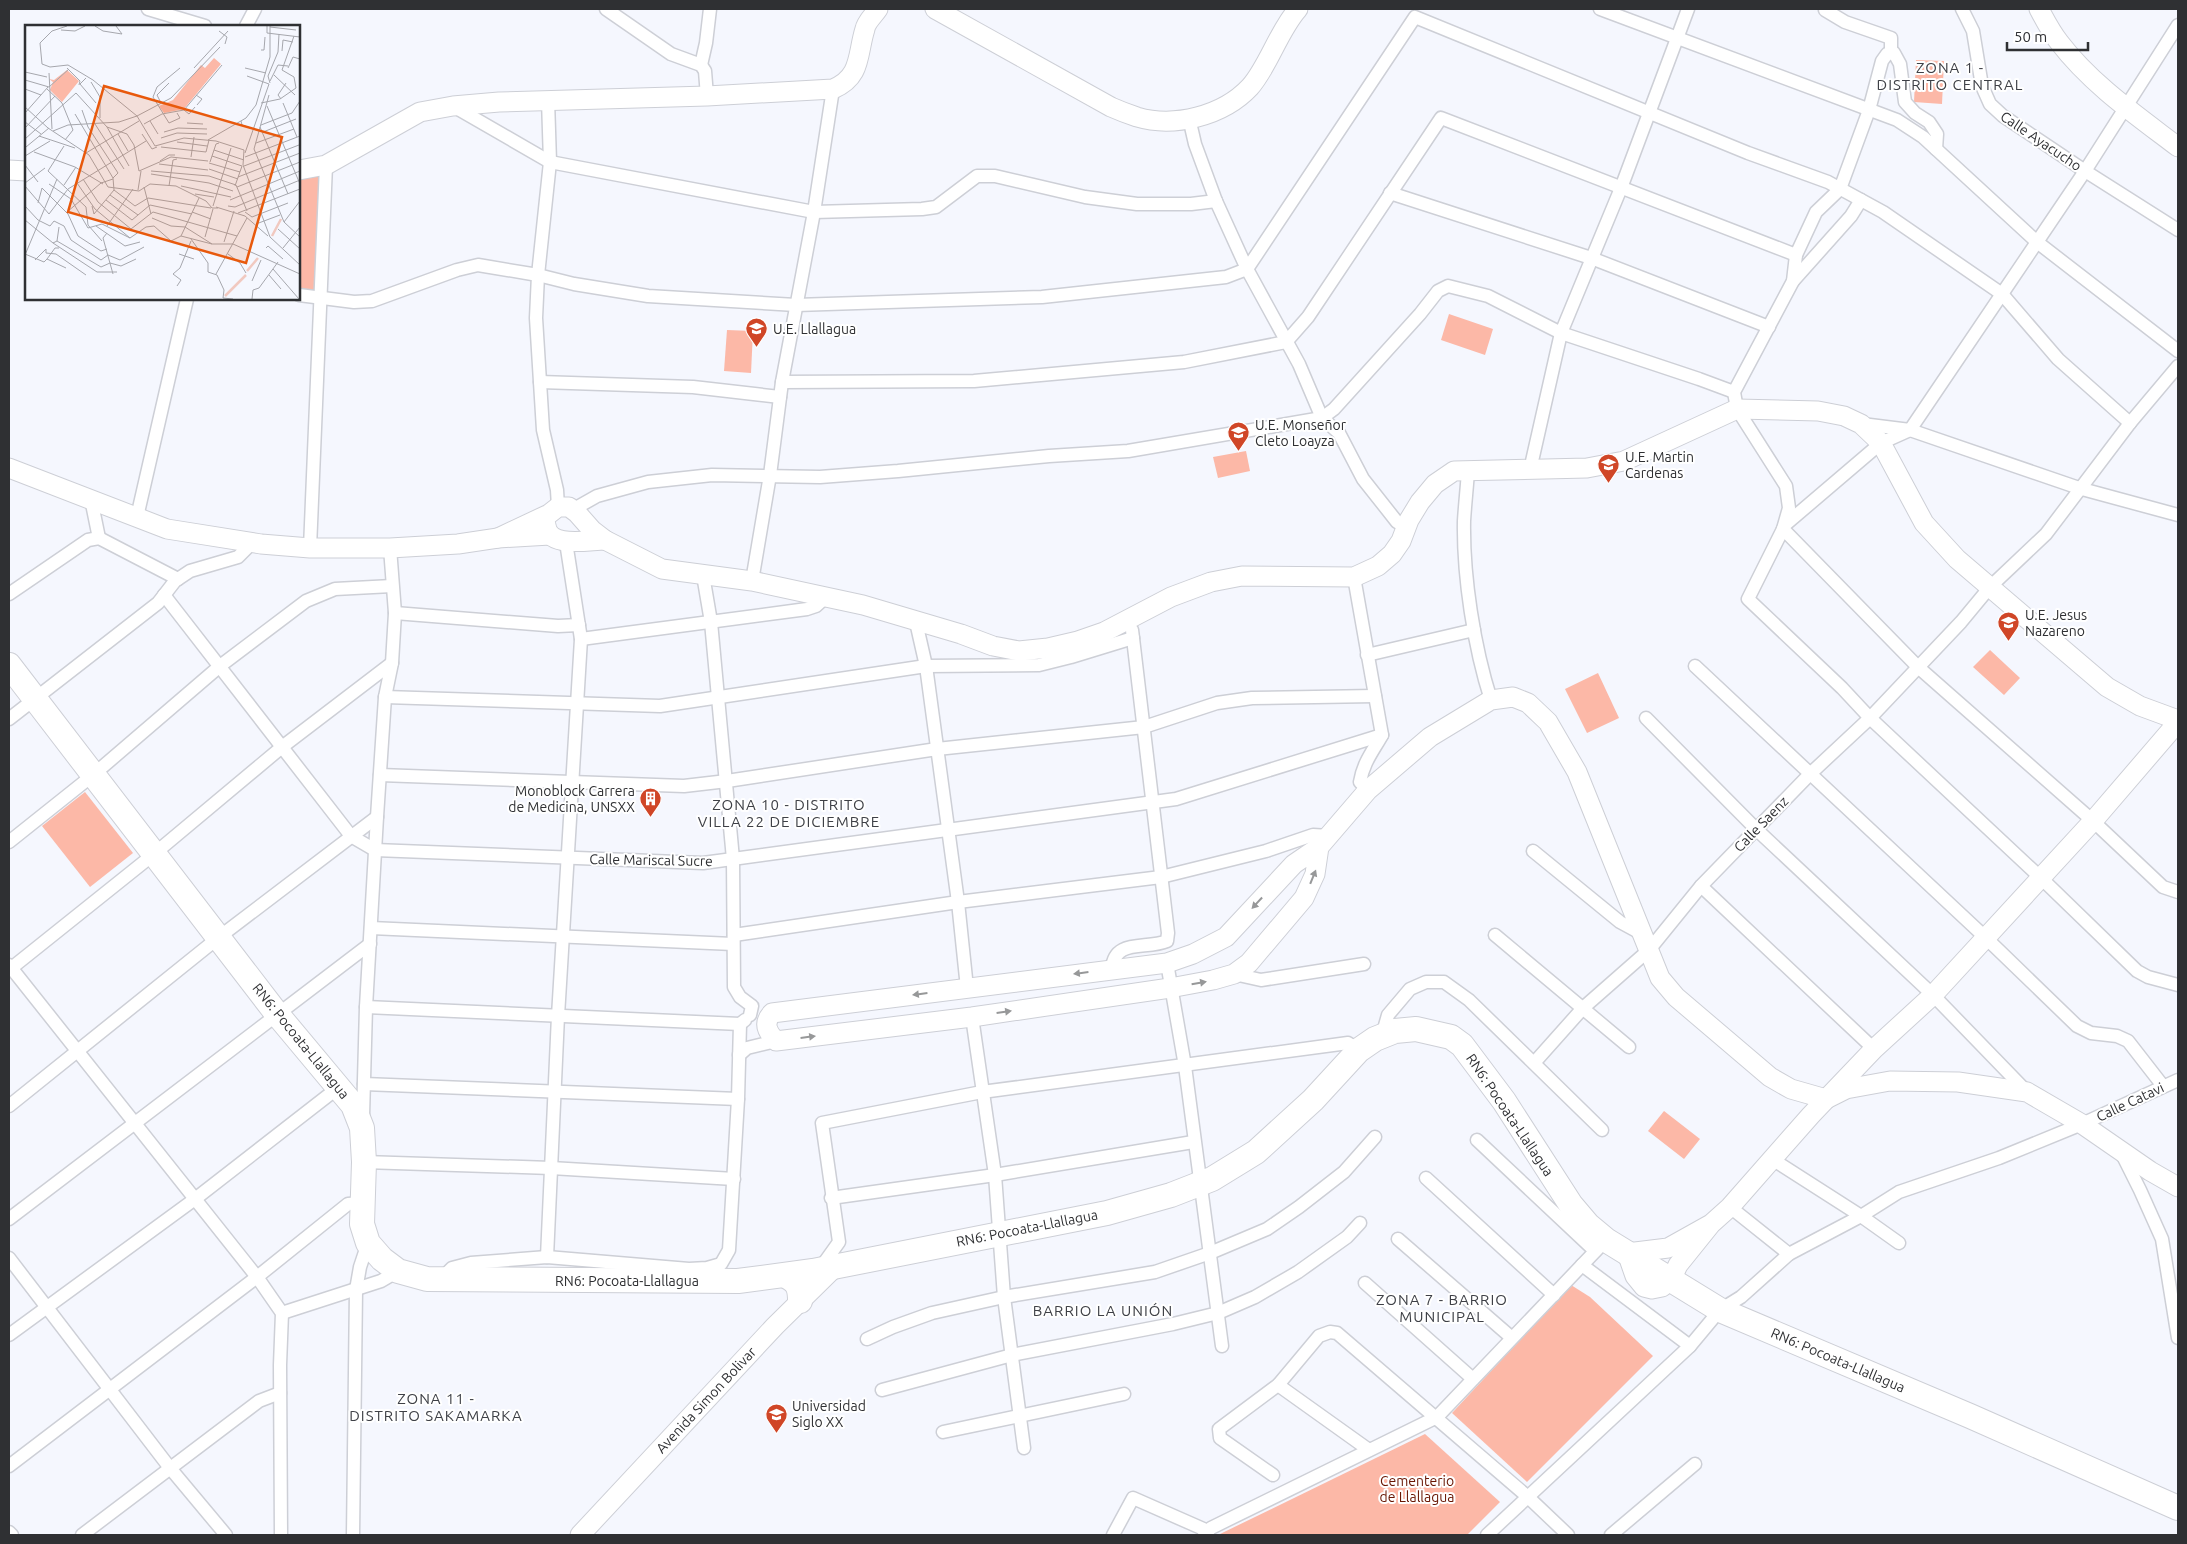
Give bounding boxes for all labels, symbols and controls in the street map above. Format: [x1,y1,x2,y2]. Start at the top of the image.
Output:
scale bar [2007,20,2088,52]
inset map [25,25,300,300]
text: 50 m [2014,28,2047,45]
district label: ZONA 1 - DISTRITO CENTRAL [1877,59,2023,93]
street label: Calle Ayacucho [1997,108,2085,174]
school or university icon: U.E. Llallagua [745,317,769,348]
place label: U.E. Llallagua [773,321,856,337]
place label: U.E. Monseñor Cleto Loayza [1255,417,1347,449]
school or university icon: U.E. Monseñor Cleto Loayza [1227,421,1251,452]
place label: U.E. Martin Cardenas [1625,449,1694,481]
school or university icon: U.E. Martin Cardenas [1597,453,1621,484]
place label: U.E. Jesus Nazareno [2025,607,2087,639]
school or university icon: U.E. Jesus Nazareno [1997,611,2021,642]
place label: Monoblock Carrera de Medicina, UNSXX [508,783,635,815]
building icon: Monoblock Carrera de Medicina, UNSXX [639,787,663,818]
street label: Calle Saenz [1731,793,1791,855]
district label: ZONA 10 - DISTRITO VILLA 22 DE DICIEMBRE [698,796,880,830]
street label: Calle Mariscal Sucre [589,851,713,869]
one-way arrow [1309,869,1317,884]
one-way arrow [1251,897,1263,909]
one-way arrow [1072,969,1088,977]
one-way arrow [1192,979,1207,987]
street label: RN6: Pocoata-Llallagua [249,980,353,1102]
one-way arrow [911,990,927,998]
one-way arrow [996,1008,1012,1016]
one-way arrow [800,1033,816,1041]
street label: RN6: Pocoata-Llallagua [1463,1051,1557,1179]
street label: Calle Catavi [2094,1079,2166,1125]
street label: RN6: Pocoata-Llallagua [955,1206,1099,1250]
street label: RN6: Pocoata-Llallagua [555,1273,699,1289]
district label: ZONA 7 - BARRIO MUNICIPAL [1376,1291,1508,1325]
district label: BARRIO LA UNIÓN [1033,1302,1173,1319]
street label: RN6: Pocoata-Llallagua [1769,1324,1907,1396]
street label: Avenida Simon Bolivar [653,1343,760,1456]
district label: ZONA 11 - DISTRITO SAKAMARKA [349,1390,523,1424]
place label: Universidad Siglo XX [792,1398,866,1430]
school or university icon: Universidad Siglo XX [764,1402,788,1433]
park label: Cementerio de Llallagua [1380,1473,1454,1505]

